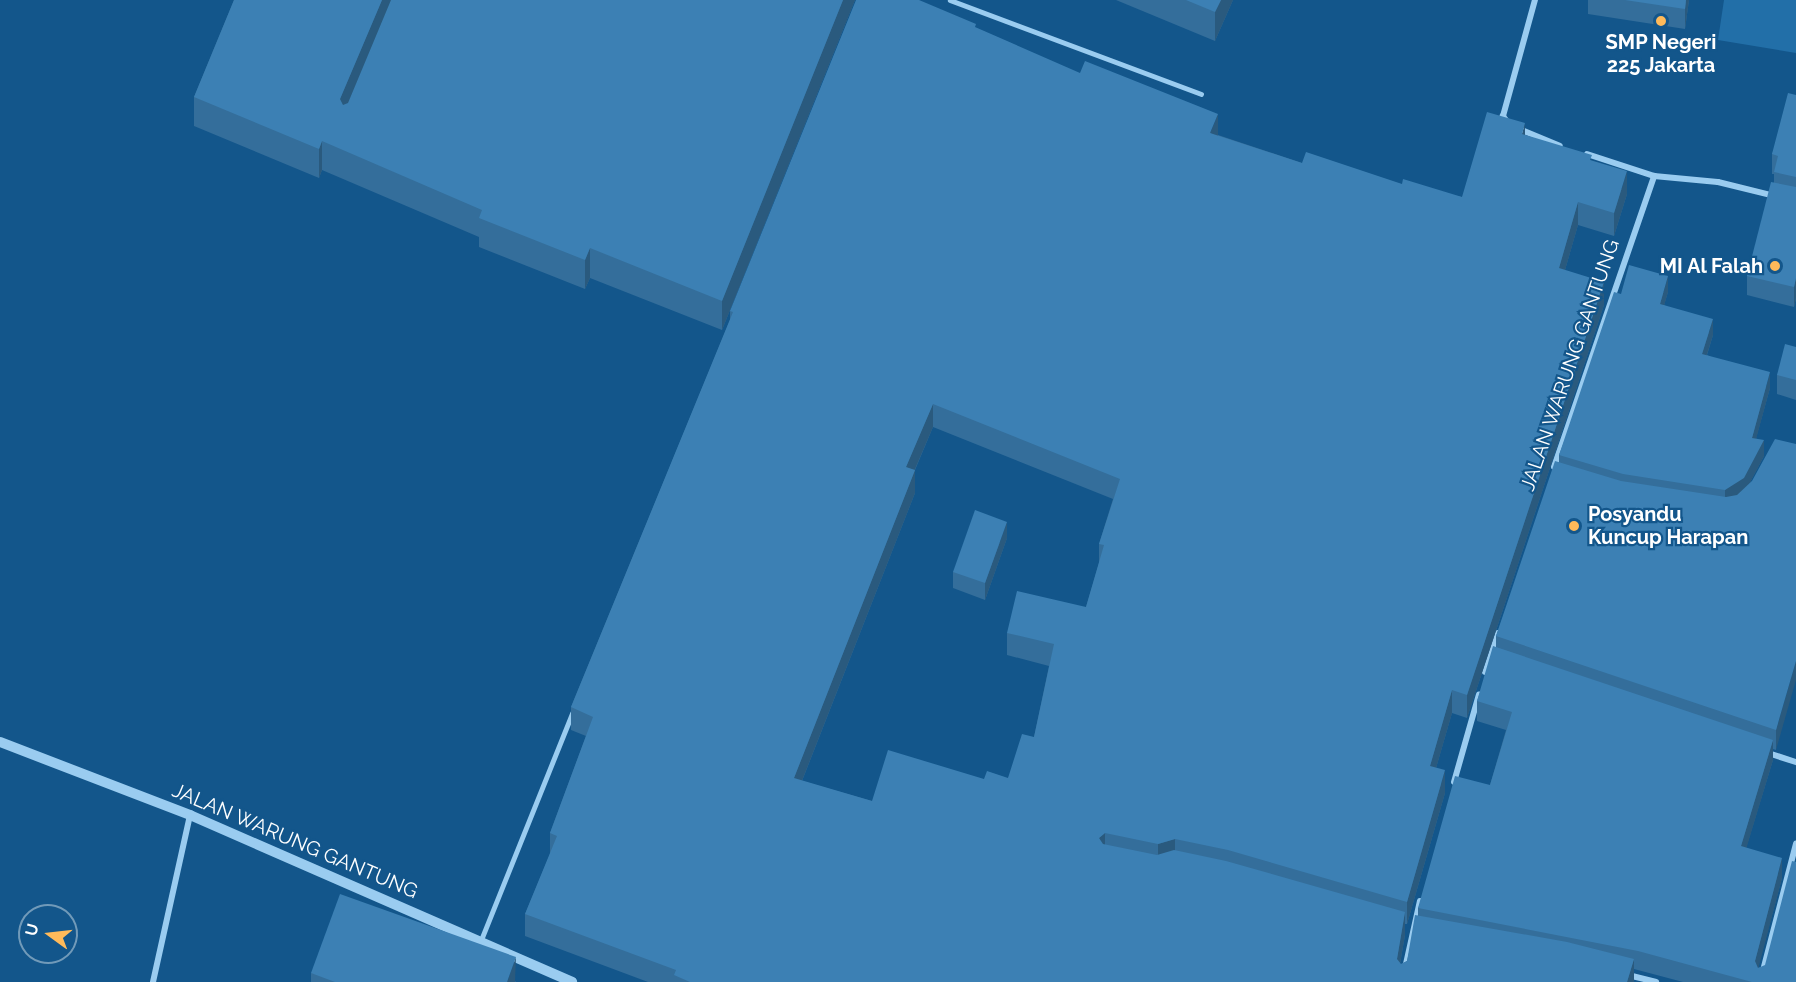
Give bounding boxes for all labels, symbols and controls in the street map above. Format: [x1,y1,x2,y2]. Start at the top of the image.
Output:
marker: SMP Negeri 225 Jakarta [1654,14,1668,28]
place label: SMP Negeri 225 Jakarta [1605,30,1717,77]
street label: JALAN WARUNG GANTUNG [1515,236,1625,494]
place label: MI Al Falah [1659,254,1763,278]
marker: MI Al Falah [1768,259,1782,273]
place label: Posyandu Kuncup Harapan [1588,502,1748,549]
marker: Posyandu Kuncup Harapan [1565,517,1583,535]
street label: JALAN WARUNG GANTUNG [168,778,422,904]
north arrow [18,904,78,964]
text: U [21,921,43,938]

